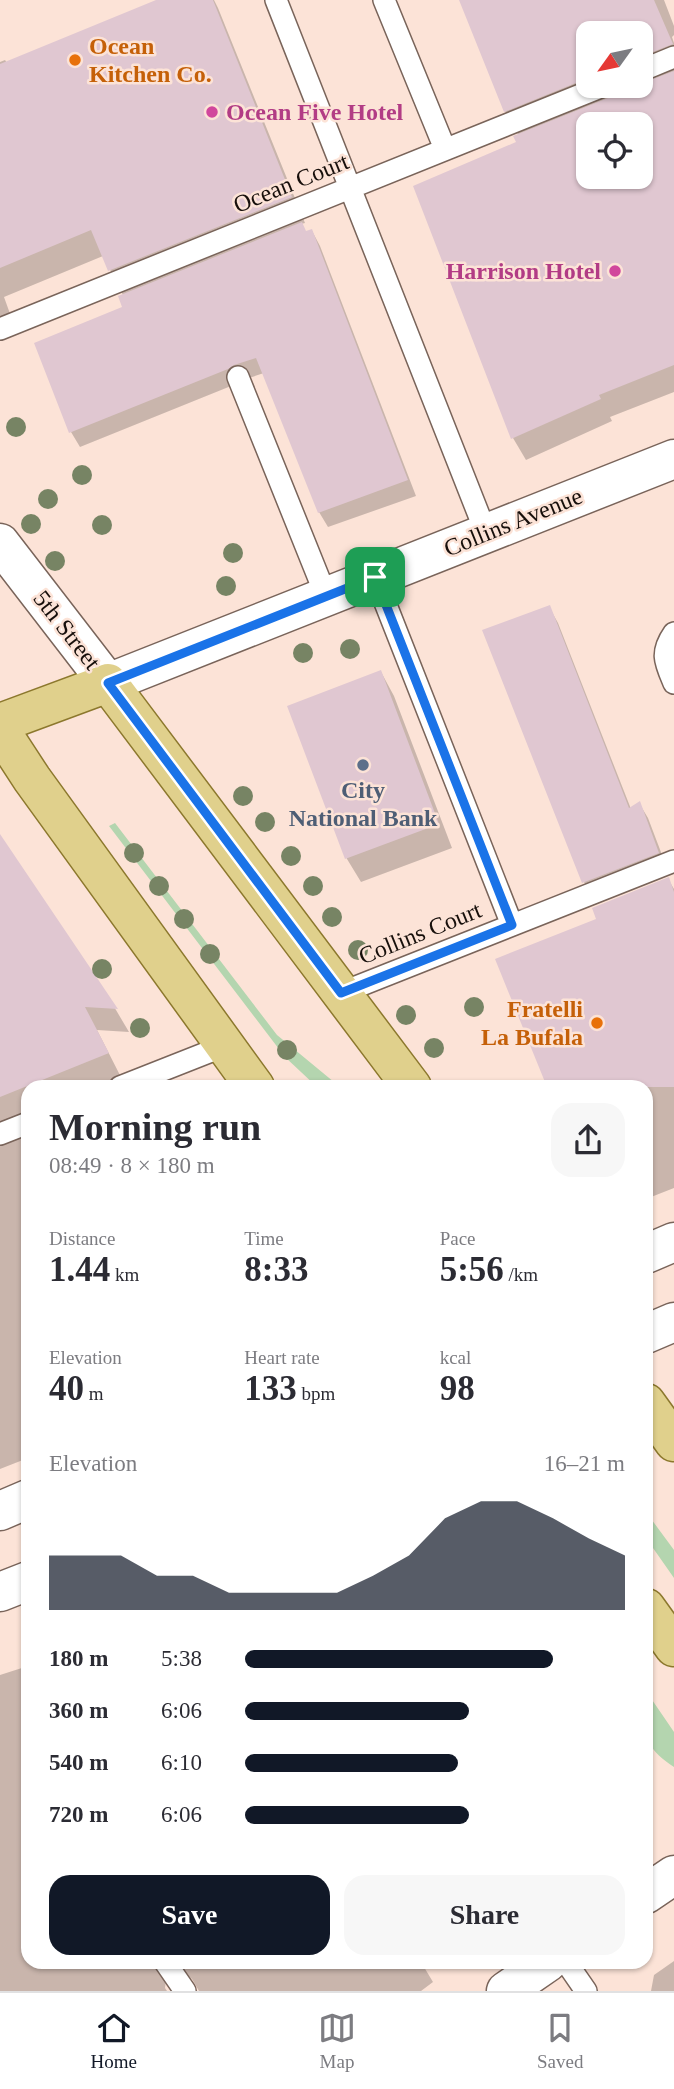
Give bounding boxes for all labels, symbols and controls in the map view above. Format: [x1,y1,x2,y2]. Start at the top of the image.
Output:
north arrow [576,21,653,98]
map controls [576,21,653,189]
place label: Ocean Kitchen Co. [89,33,212,87]
marker: Ocean Kitchen Co. [67,52,83,68]
place label: Ocean Five Hotel [226,99,404,125]
marker: Ocean Five Hotel [204,104,220,120]
button: locate [576,112,653,189]
street label: Ocean Court [230,148,353,218]
place label: Harrison Hotel [446,258,601,284]
marker: Harrison Hotel [607,263,623,279]
street label: Collins Avenue [440,482,586,562]
pin [345,547,405,607]
icon: arrive [356,558,394,596]
street label: 5th Street [28,585,106,675]
marker: City National Bank [355,757,371,773]
place label: City National Bank [289,777,438,831]
street label: Collins Court [355,896,485,969]
place label: Fratelli La Bufala [481,996,583,1050]
marker: Fratelli La Bufala [589,1015,605,1031]
button: share [551,1103,625,1177]
text: Morning run [49,1106,261,1148]
text: 08:49 · 8 × 180 m [49,1153,215,1178]
text: Distance [49,1228,115,1249]
text: Time [244,1228,284,1249]
text: Pace [440,1228,476,1249]
text: 1.44 [49,1250,110,1289]
text: 8:33 [244,1250,308,1289]
text: 5:56 [440,1250,504,1289]
text: km [110,1264,139,1285]
text: /km [504,1264,538,1285]
text: Elevation [49,1347,122,1368]
text: Heart rate [244,1347,320,1368]
text: kcal [440,1347,471,1368]
text: 40 [49,1369,84,1408]
text: 133 [244,1369,297,1408]
text: 98 [440,1369,475,1408]
text: m [84,1383,104,1404]
text: bpm [297,1383,335,1404]
text: Elevation [49,1451,137,1476]
text: 16–21 m [544,1451,625,1476]
text: 180 m [49,1646,108,1671]
text: 5:38 [161,1646,202,1671]
text: 360 m [49,1698,108,1723]
text: 6:06 [161,1698,202,1723]
text: 540 m [49,1750,108,1775]
text: 6:10 [161,1750,202,1775]
text: 720 m [49,1802,108,1827]
text: 6:06 [161,1802,202,1827]
button: Save [49,1875,330,1955]
button: Share [344,1875,625,1955]
tab: Home [91,2009,137,2073]
tab: Map [318,2009,356,2073]
tab: Saved [537,2009,583,2073]

